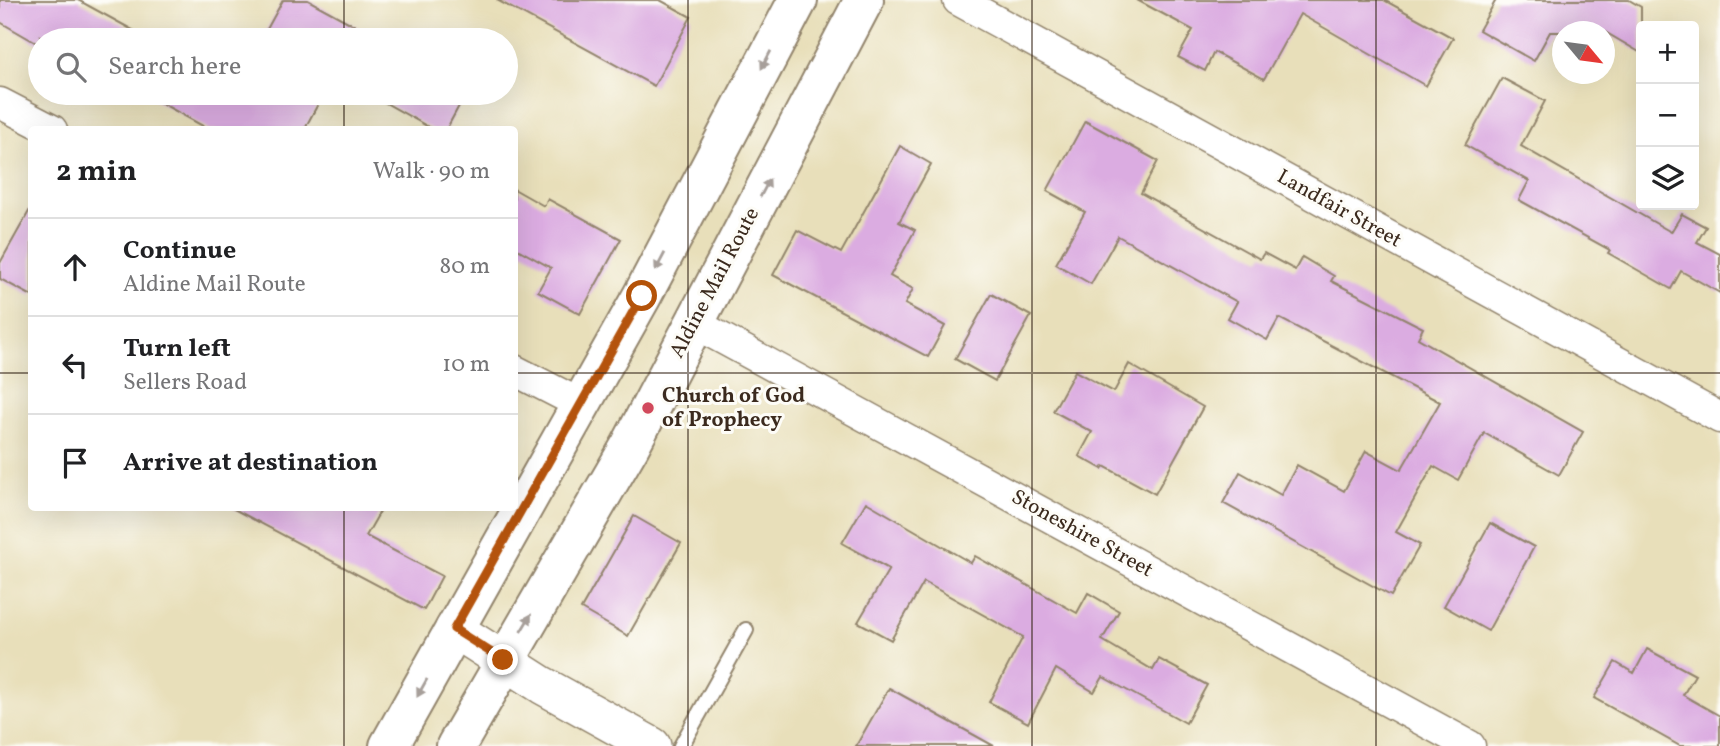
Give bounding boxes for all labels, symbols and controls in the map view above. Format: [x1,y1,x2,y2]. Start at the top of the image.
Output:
north arrow [1552,21,1615,84]
map controls [1636,21,1699,210]
button: + [1636,21,1699,84]
search box [28,28,518,105]
icon: search [52,48,90,86]
text: Search here [108,49,241,85]
one-way arrow [760,51,772,70]
button: − [1636,84,1699,147]
button: layers [1636,147,1699,210]
text: 2 min [56,151,137,193]
text: Walk · 90 m [373,156,490,188]
street label: Landfair Street [1271,163,1407,255]
one-way arrow [759,178,771,197]
street label: Aldine Mail Route [663,203,767,363]
text: Continue [123,233,236,269]
icon: ahead [56,248,94,286]
text: 80 m [440,251,490,283]
one-way arrow [654,252,666,272]
text: Aldine Mail Route [123,269,306,301]
route start [626,280,657,311]
text: Turn left [123,331,231,367]
icon: left [56,346,94,384]
text: 10 m [442,349,490,381]
text: Sellers Road [123,367,247,399]
place label: Church of God of Prophecy [662,382,805,435]
marker: Church of God of Prophecy [640,400,656,416]
icon: arrive [56,444,94,482]
text: Arrive at destination [123,445,378,481]
street label: Stoneshire Street [1006,483,1158,585]
one-way arrow [519,613,532,632]
route end [487,644,518,675]
one-way arrow [416,678,428,697]

